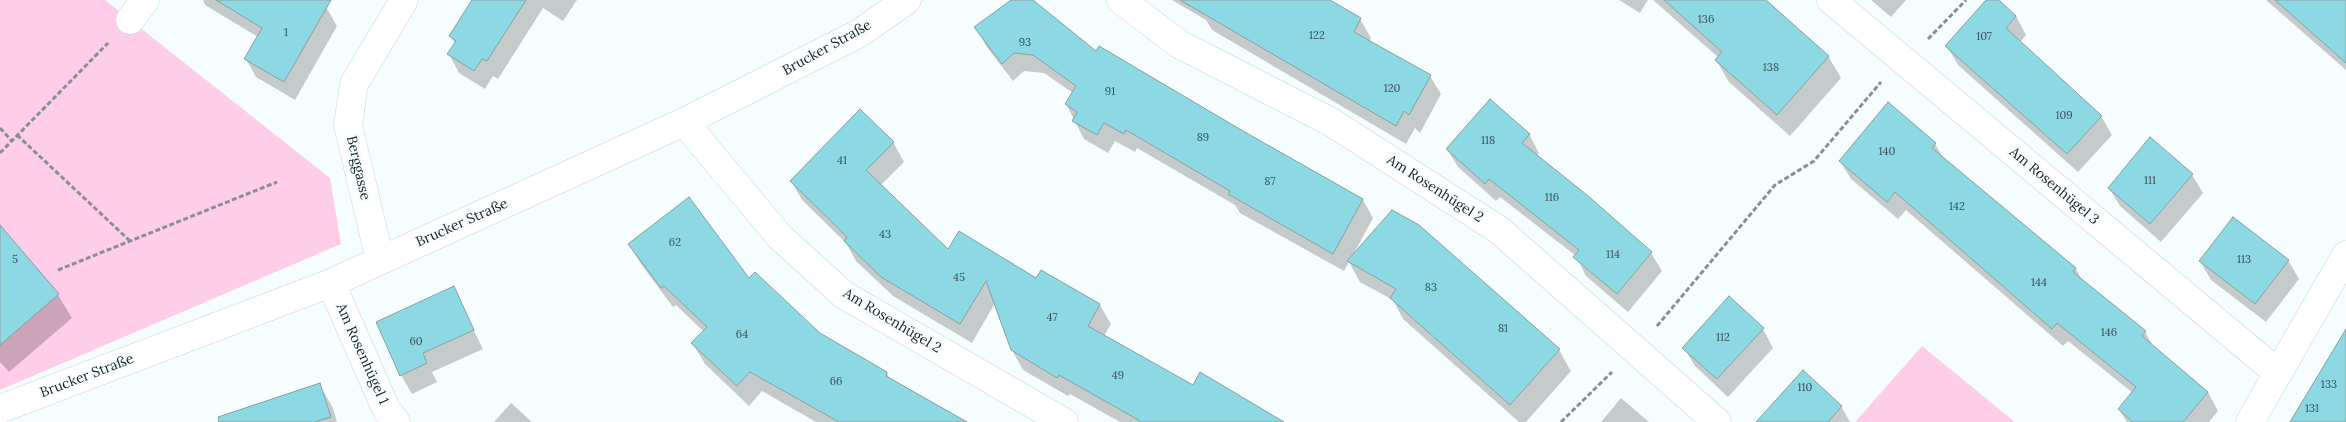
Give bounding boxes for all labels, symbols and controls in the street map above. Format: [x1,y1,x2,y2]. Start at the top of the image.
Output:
house number: 136 [1698,13,1714,27]
street label: Brucker Straße [780,17,874,79]
house number: 1 [284,26,288,40]
house number: 122 [1309,29,1325,43]
house number: 107 [1976,30,1992,44]
house number: 93 [1019,36,1031,50]
house number: 138 [1763,61,1779,75]
house number: 120 [1384,82,1400,96]
house number: 91 [1105,85,1115,99]
house number: 109 [2055,109,2073,123]
house number: 89 [1197,131,1209,145]
street label: Berggasse [342,134,374,202]
house number: 118 [1481,134,1495,148]
street label: Am Rosenhügel 3 [2006,144,2102,228]
house number: 140 [1879,145,1895,159]
street label: Am Rosenhügel 2 [1384,152,1486,226]
house number: 41 [837,154,847,168]
house number: 111 [2144,174,2156,188]
house number: 87 [1264,175,1276,189]
house number: 116 [1545,191,1559,205]
street label: Brucker Straße [413,195,511,251]
house number: 142 [1949,200,1965,214]
house number: 43 [879,228,891,242]
house number: 62 [669,236,681,250]
house number: 114 [1606,248,1620,262]
house number: 5 [12,253,18,267]
house number: 113 [2237,253,2251,267]
house number: 45 [953,271,965,285]
house number: 144 [2031,276,2047,290]
house number: 83 [1425,281,1437,295]
street label: Am Rosenhügel 2 [840,285,944,357]
street label: Am Rosenhügel 1 [332,301,392,407]
house number: 47 [1046,311,1058,325]
house number: 81 [1498,322,1508,336]
house number: 146 [2101,326,2117,340]
house number: 64 [736,328,748,342]
house number: 112 [1716,331,1730,345]
house number: 60 [409,335,423,349]
street label: Brucker Straße [38,350,136,402]
house number: 49 [1112,369,1124,383]
house number: 66 [830,375,842,389]
house number: 133 [2321,378,2337,392]
house number: 110 [1798,381,1812,395]
house number: 131 [2305,402,2319,416]

